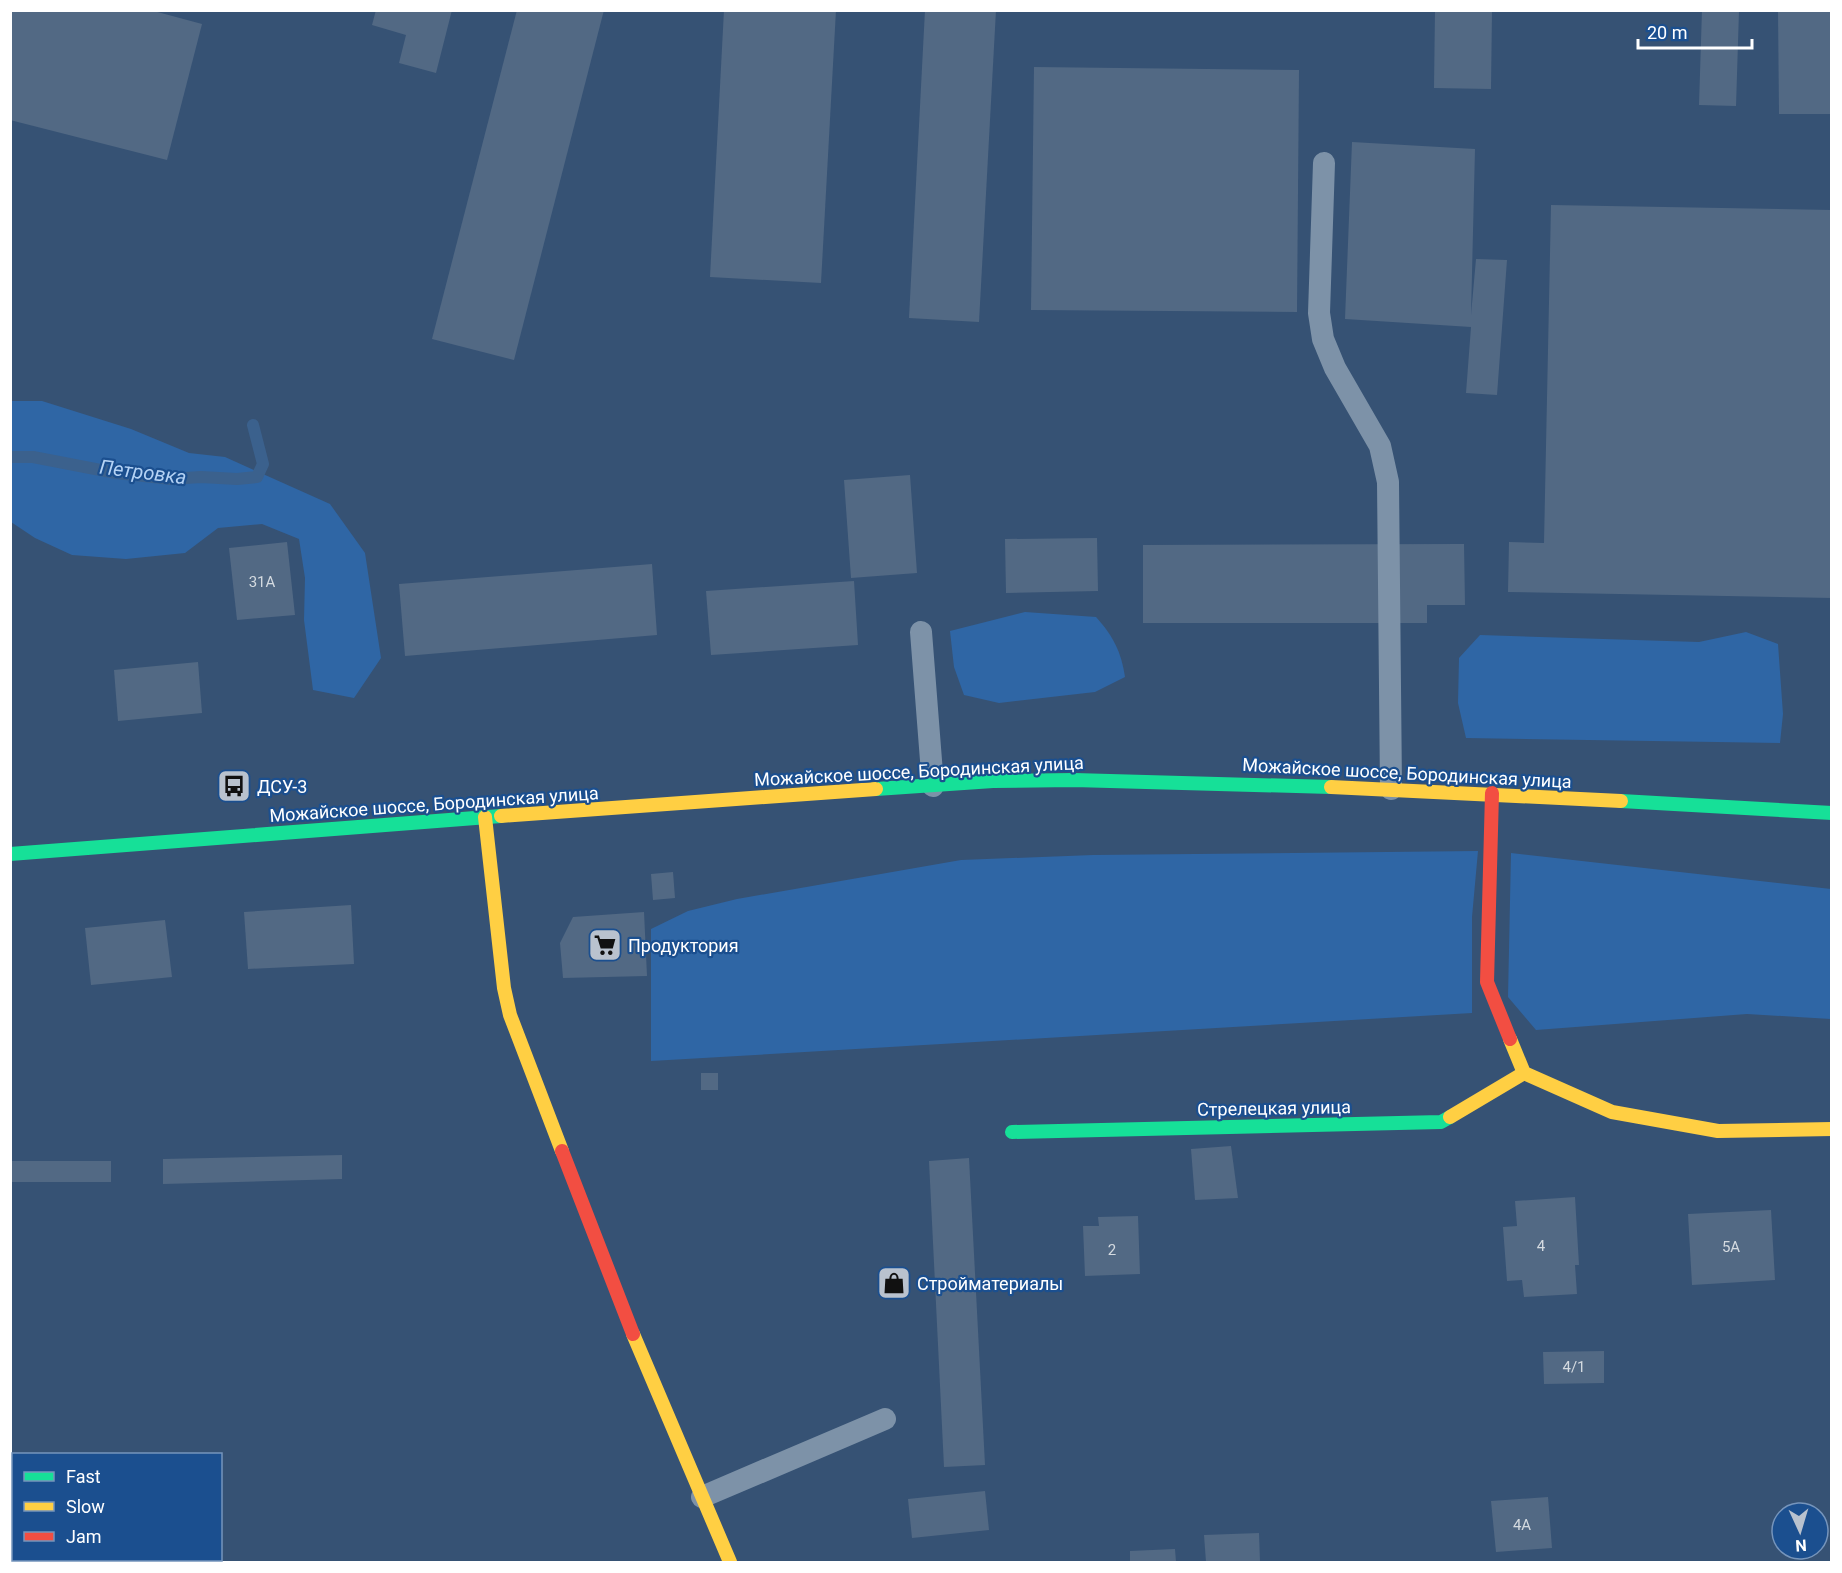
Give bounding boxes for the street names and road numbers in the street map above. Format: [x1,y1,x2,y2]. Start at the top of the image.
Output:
street label: Можайское шоссе, Бородинская улица [754,752,1084,790]
street label: Можайское шоссе, Бородинская улица [1242,754,1572,792]
street label: Можайское шоссе, Бородинская улица [269,782,599,826]
street label: Стрелецкая улица [1197,1096,1351,1120]

